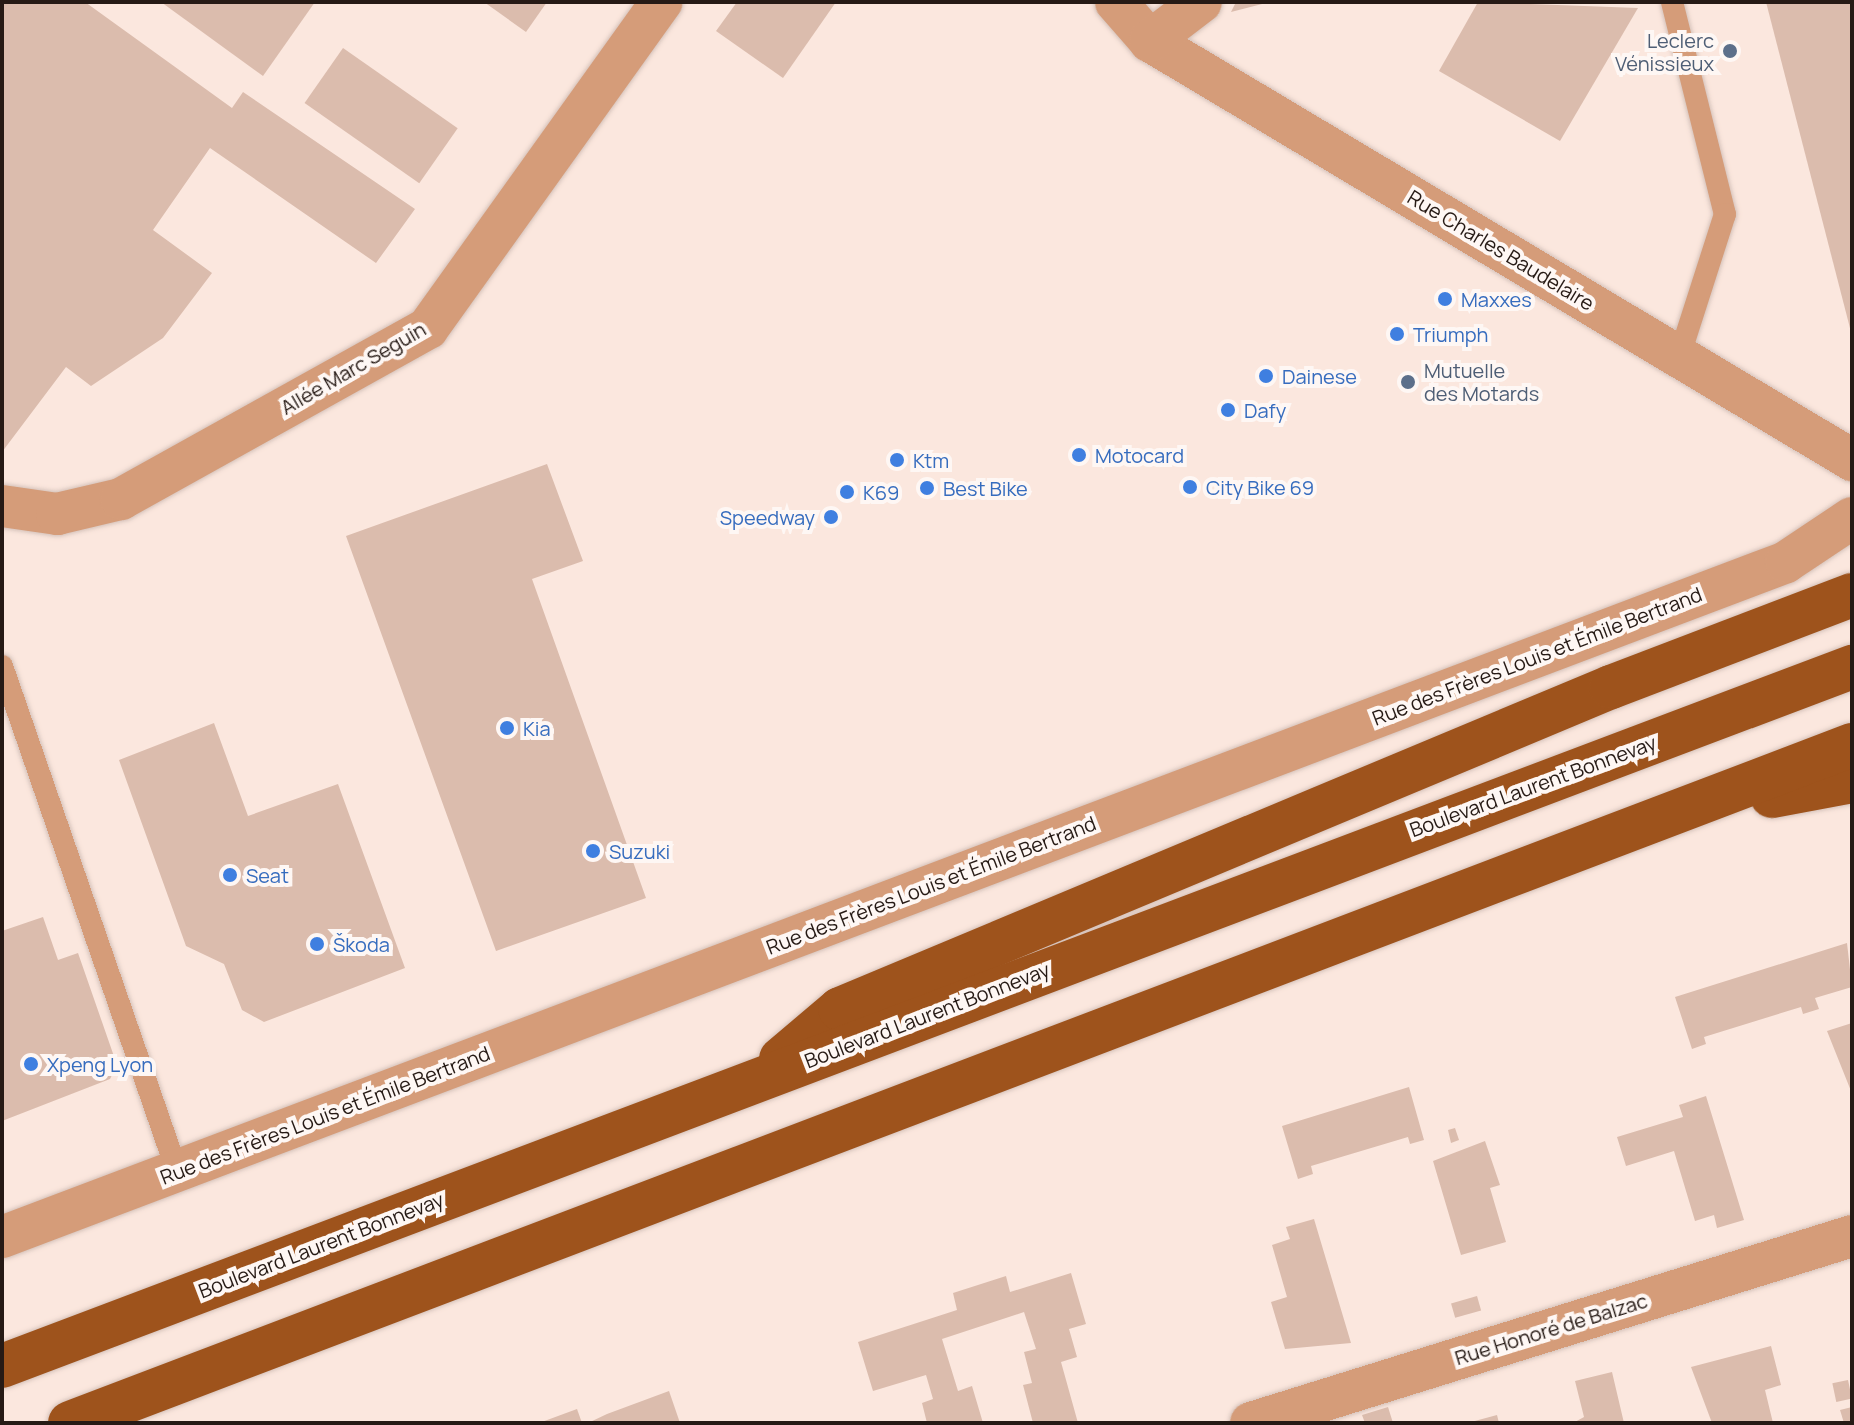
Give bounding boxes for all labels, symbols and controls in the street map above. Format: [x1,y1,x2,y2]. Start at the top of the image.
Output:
place label: Leclerc Vénissieux [1615,28,1714,75]
marker: Leclerc Vénissieux [1721,42,1739,60]
street label: Rue Charles Baudelaire [1403,185,1599,315]
place label: Maxxes [1461,287,1532,311]
marker: Maxxes [1436,290,1454,308]
street label: Allée Marc Seguin [276,317,430,419]
place label: Triumph [1413,322,1488,346]
marker: Triumph [1388,325,1406,343]
place label: Mutuelle des Motards [1424,358,1539,405]
place label: Dainese [1282,364,1357,388]
marker: Dainese [1257,367,1275,385]
marker: Mutuelle des Motards [1399,373,1417,391]
place label: Dafy [1244,398,1286,422]
marker: Dafy [1219,401,1237,419]
place label: Motocard [1095,443,1184,467]
marker: Motocard [1070,446,1088,464]
place label: Ktm [913,448,949,472]
marker: Ktm [888,451,906,469]
place label: City Bike 69 [1206,475,1314,499]
place label: Best Bike [943,476,1028,500]
marker: City Bike 69 [1181,478,1199,496]
marker: Best Bike [918,479,936,497]
place label: K69 [863,480,899,504]
marker: K69 [838,483,856,501]
place label: Speedway [720,505,815,529]
marker: Speedway [822,508,840,526]
street label: Rue des Frères Louis et Émile Bertrand [1369,582,1705,730]
place label: Kia [523,716,551,740]
marker: Kia [498,719,516,737]
street label: Boulevard Laurent Bonnevay [1406,730,1660,842]
street label: Rue des Frères Louis et Émile Bertrand [763,811,1099,959]
place label: Suzuki [609,839,670,863]
marker: Suzuki [584,842,602,860]
place label: Seat [246,863,289,887]
marker: Seat [221,866,239,884]
place label: Škoda [333,932,390,956]
marker: Škoda [308,935,326,953]
street label: Boulevard Laurent Bonnevay [801,957,1053,1073]
street label: Rue des Frères Louis et Émile Bertrand [157,1041,493,1189]
place label: Xpeng Lyon [47,1052,153,1076]
marker: Xpeng Lyon [22,1055,40,1073]
street label: Boulevard Laurent Bonnevay [195,1187,447,1303]
street label: Rue Honoré de Balzac [1452,1288,1650,1370]

